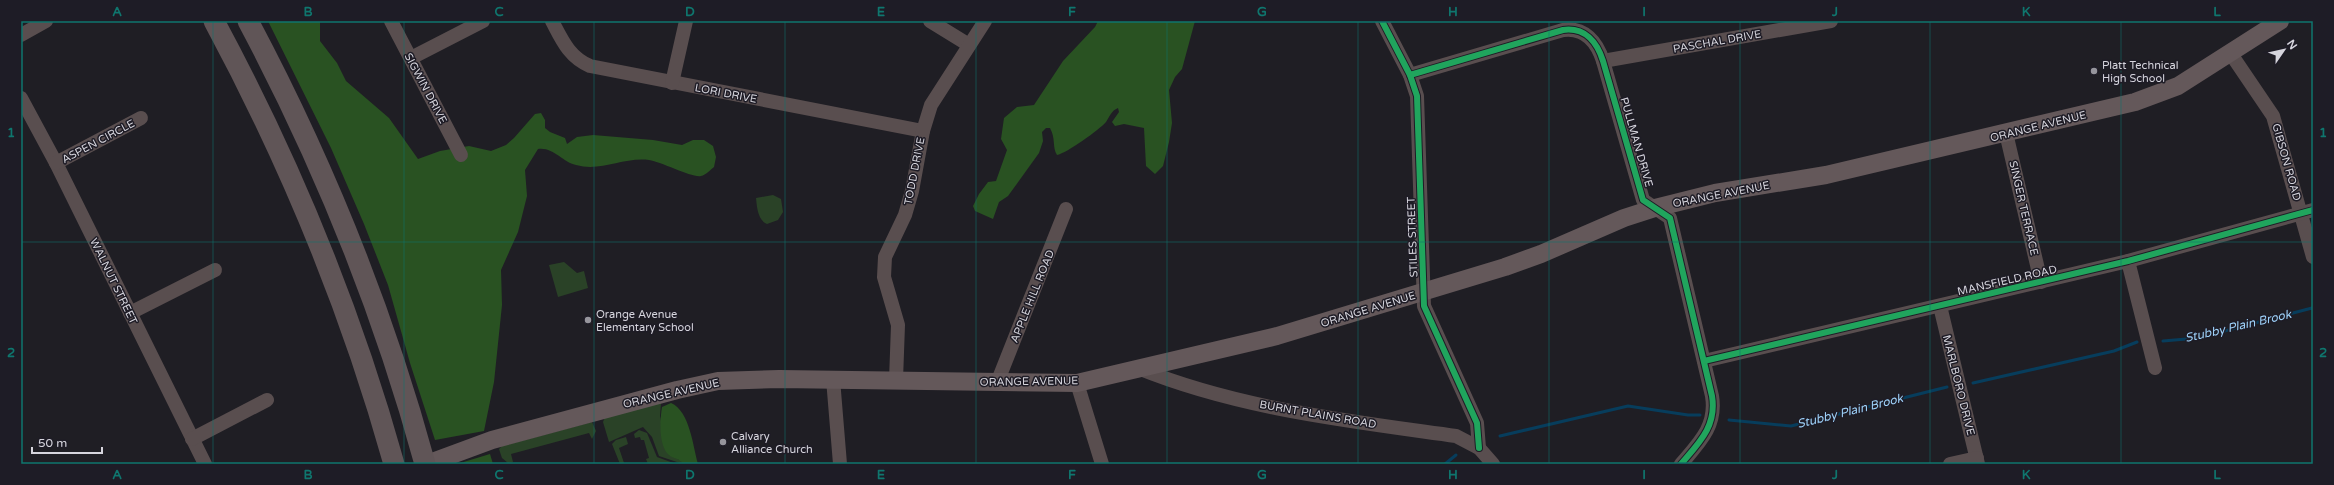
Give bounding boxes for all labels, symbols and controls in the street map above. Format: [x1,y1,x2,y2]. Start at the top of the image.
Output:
text: A [112,4,122,20]
text: B [303,4,313,20]
text: C [494,4,504,20]
text: D [685,4,695,20]
text: E [877,4,885,20]
text: F [1068,4,1076,20]
text: G [1257,4,1267,20]
text: H [1448,4,1458,20]
text: I [1642,4,1646,20]
text: J [1831,4,1838,20]
text: K [2022,4,2031,20]
text: L [2213,4,2221,20]
street label: PASCHAL DRIVE [1672,27,1762,56]
north arrow [2264,30,2304,70]
text: N [2284,37,2300,52]
street label: SIGWIN DRIVE [401,51,450,126]
place label: Platt Technical High School [2102,59,2178,85]
marker: Platt Technical High School [2089,66,2099,76]
street label: LORI DRIVE [694,81,758,106]
street label: PULLMAN DRIVE [1617,96,1656,189]
street label: ORANGE AVENUE [1989,108,2088,145]
street label: ASPEN CIRCLE [60,117,137,166]
street label: GIBSON ROAD [2269,122,2304,202]
text: 1 [7,125,15,141]
text: 1 [2319,125,2327,141]
street label: TODD DRIVE [902,136,927,206]
street label: SINGER TERRACE [2006,159,2041,257]
street label: ORANGE AVENUE [1671,179,1771,210]
street label: STILES STREET [1405,196,1420,278]
street label: WALNUT STREET [87,236,140,327]
street label: APPLE HILL ROAD [1008,248,1057,345]
street label: MANSFIELD ROAD [1956,263,2058,298]
street label: ORANGE AVENUE [1319,289,1417,330]
water label: Stubby Plain Brook [2184,307,2294,345]
place label: Orange Avenue Elementary School [596,308,694,334]
marker: Orange Avenue Elementary School [583,315,593,325]
street label: MARLBORO DRIVE [1940,334,1977,437]
text: 2 [7,345,15,361]
text: 2 [2319,345,2327,361]
street label: ORANGE AVENUE [980,374,1078,389]
street label: ORANGE AVENUE [622,376,721,411]
water label: Stubby Plain Brook [1796,391,1906,431]
street label: BURNT PLAINS ROAD [1258,398,1377,431]
scale bar [32,429,102,455]
place label: Calvary Alliance Church [731,430,813,456]
text: 50 m [38,436,67,450]
marker: Calvary Alliance Church [718,437,728,447]
text: A [112,467,122,483]
text: B [303,467,313,483]
text: C [494,467,504,483]
text: D [685,467,695,483]
text: E [877,467,885,483]
text: F [1068,467,1076,483]
text: G [1257,467,1267,483]
text: H [1448,467,1458,483]
text: I [1642,467,1646,483]
text: J [1831,467,1838,483]
text: K [2022,467,2031,483]
text: L [2213,467,2221,483]

